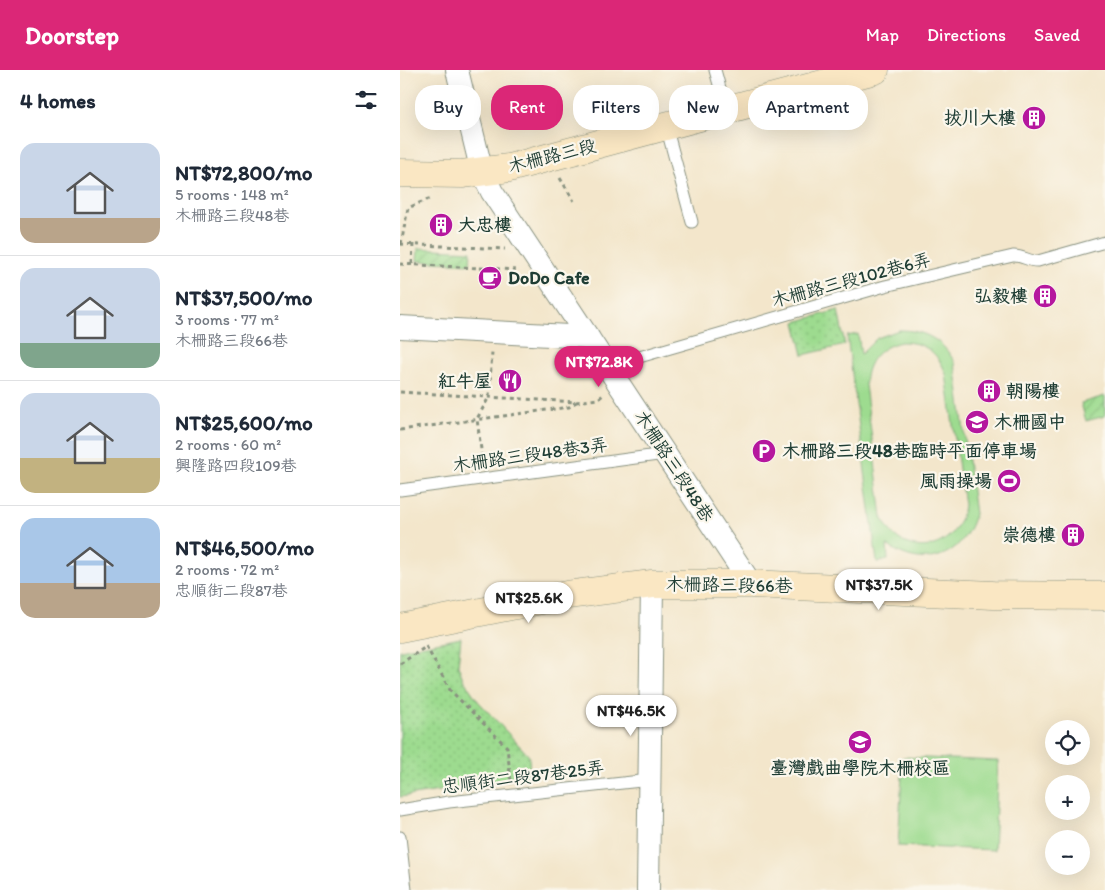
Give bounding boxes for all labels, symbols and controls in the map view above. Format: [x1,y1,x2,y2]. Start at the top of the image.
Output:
text: Doorstep [25,21,119,50]
text: Map [866,24,899,46]
text: Directions [927,24,1006,46]
text: Saved [1034,24,1080,46]
chip: Buy [415,85,481,130]
chip: Rent [491,85,563,130]
chip: Filters [573,85,659,130]
chip: New [669,85,738,130]
chip: Apartment [748,85,868,130]
icon: filters [352,86,380,114]
text: 4 homes [20,88,96,113]
building icon: 拔川大樓 [1021,105,1047,131]
place label: 拔川大樓 [944,107,1016,129]
street label: 木柵路三段 [506,134,598,178]
text: NT$72,800/mo [175,160,313,185]
icon: home [60,163,120,223]
text: 5 rooms · 148 m² [175,185,289,204]
text: 木柵路三段48巷 [175,206,289,225]
building icon: 大忠樓 [428,212,454,238]
place label: 大忠樓 [458,214,512,236]
street label: 木柵路三段102巷6弄 [769,248,933,312]
cafe icon: DoDo Cafe [477,265,503,291]
place label: DoDo Cafe [508,267,590,289]
building icon: 弘毅樓 [1032,283,1058,309]
text: NT$37,500/mo [175,285,313,310]
place label: 弘毅樓 [974,285,1028,307]
icon: home [60,288,120,348]
text: 3 rooms · 77 m² [175,310,279,329]
text: 木柵路三段66巷 [175,331,288,350]
pin: NT$72.8K [547,346,651,388]
text: NT$72.8K [565,352,633,371]
restaurant icon: 紅牛屋 [497,368,523,394]
place label: 紅牛屋 [438,370,492,392]
building icon: 朝陽樓 [976,378,1002,404]
place label: 朝陽樓 [1006,380,1060,402]
street label: 木柵路三段48巷 [630,406,718,526]
school or university icon: 木柵國中 [964,409,990,435]
text: NT$25,600/mo [175,410,313,435]
place label: 木柵國中 [994,411,1066,433]
icon: home [60,413,120,473]
street label: 木柵路三段48巷3弄 [451,433,609,477]
text: 2 rooms · 60 m² [175,435,281,454]
parking icon: 木柵路三段48巷臨時平面停車場 [751,438,777,464]
place label: 木柵路三段48巷臨時平面停車場 [782,440,1037,462]
text: 興隆路四段109巷 [175,456,297,475]
sports icon: 風雨操場 [996,468,1022,494]
place label: 風雨操場 [920,470,992,492]
building icon: 崇德樓 [1060,522,1086,548]
place label: 崇德樓 [1002,524,1056,546]
text: NT$46,500/mo [175,535,314,560]
icon: home [60,538,120,598]
text: 2 rooms · 72 m² [175,560,279,579]
pin: NT$37.5K [827,568,931,611]
street label: 木柵路三段66巷 [665,573,793,597]
text: NT$37.5K [845,575,913,594]
text: 忠順街二段87巷 [175,581,288,600]
pin: NT$25.6K [477,582,581,624]
text: NT$25.6K [495,588,563,607]
pin: NT$46.5K [579,694,683,737]
text: NT$46.5K [597,701,665,720]
map controls [1045,720,1090,875]
button: locate [1045,720,1090,765]
school or university icon: 臺灣戲曲學院木柵校區 [847,729,873,755]
street label: 忠順街二段87巷25弄 [440,756,606,798]
place label: 臺灣戲曲學院木柵校區 [770,757,950,779]
button: + [1045,775,1090,820]
button: − [1045,830,1090,875]

